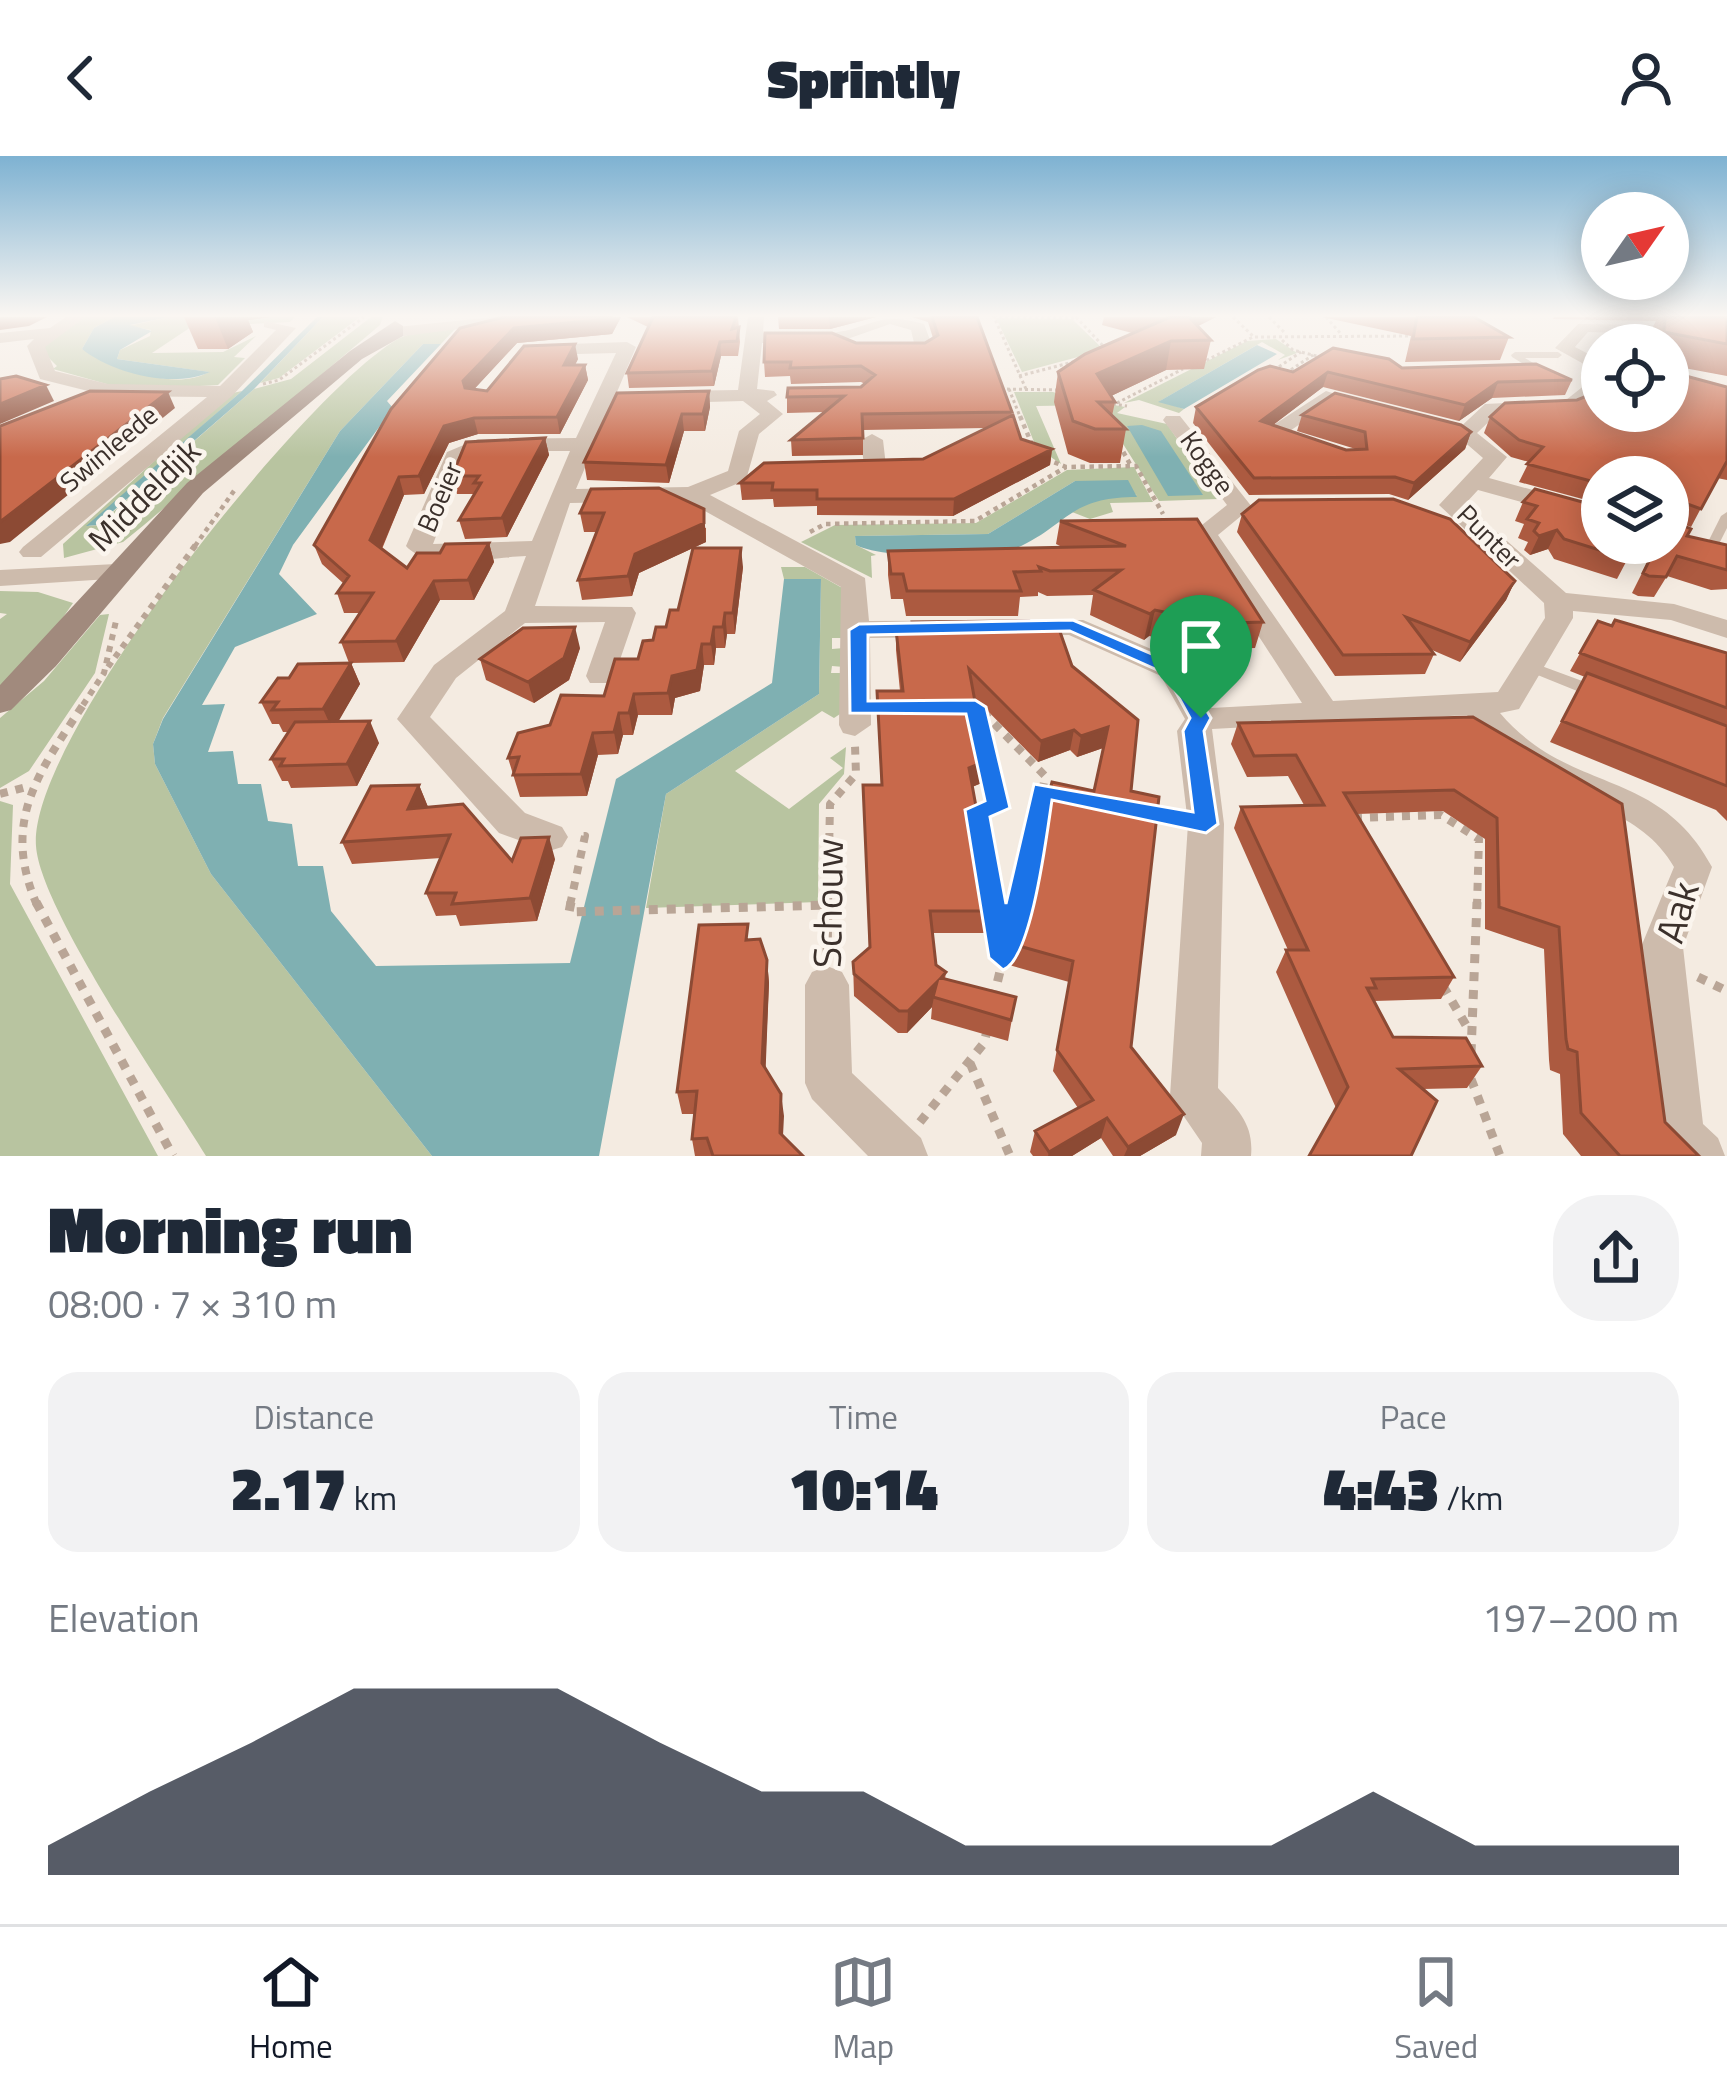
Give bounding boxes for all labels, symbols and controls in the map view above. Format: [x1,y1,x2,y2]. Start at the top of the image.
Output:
text: Sprintly [767,37,960,119]
icon: back [48,45,114,111]
icon: person [1613,45,1679,111]
north arrow [1581,192,1689,300]
map controls [1581,192,1689,564]
button: locate [1581,324,1689,432]
street label: Swinleede [50,395,166,501]
street label: Kogge [1171,422,1246,503]
street label: Middeldijk [76,427,212,563]
street label: Boeier [405,455,472,538]
button: layers [1581,456,1689,564]
street label: Punter [1448,494,1532,578]
pin [1150,595,1252,718]
icon: arrive [1168,613,1234,679]
street label: Schouw [797,837,858,969]
street label: Aak [1639,874,1714,950]
text: Morning run [48,1178,413,1279]
button: share [1553,1195,1679,1321]
text: 08:00 · 7 × 310 m [48,1274,337,1333]
text: Distance [254,1392,374,1442]
text: Time [829,1392,898,1442]
text: Pace [1380,1392,1447,1442]
text: 2.17 [231,1442,346,1533]
text: 10:14 [789,1442,938,1533]
text: 4:43 [1323,1442,1439,1533]
text: km [346,1473,397,1523]
text: /km [1439,1473,1503,1523]
text: Elevation [48,1588,200,1647]
text: 197–200 m [1482,1588,1679,1647]
tab: Home [249,1949,333,2071]
tab: Map [830,1949,896,2071]
tab: Saved [1394,1949,1478,2071]

